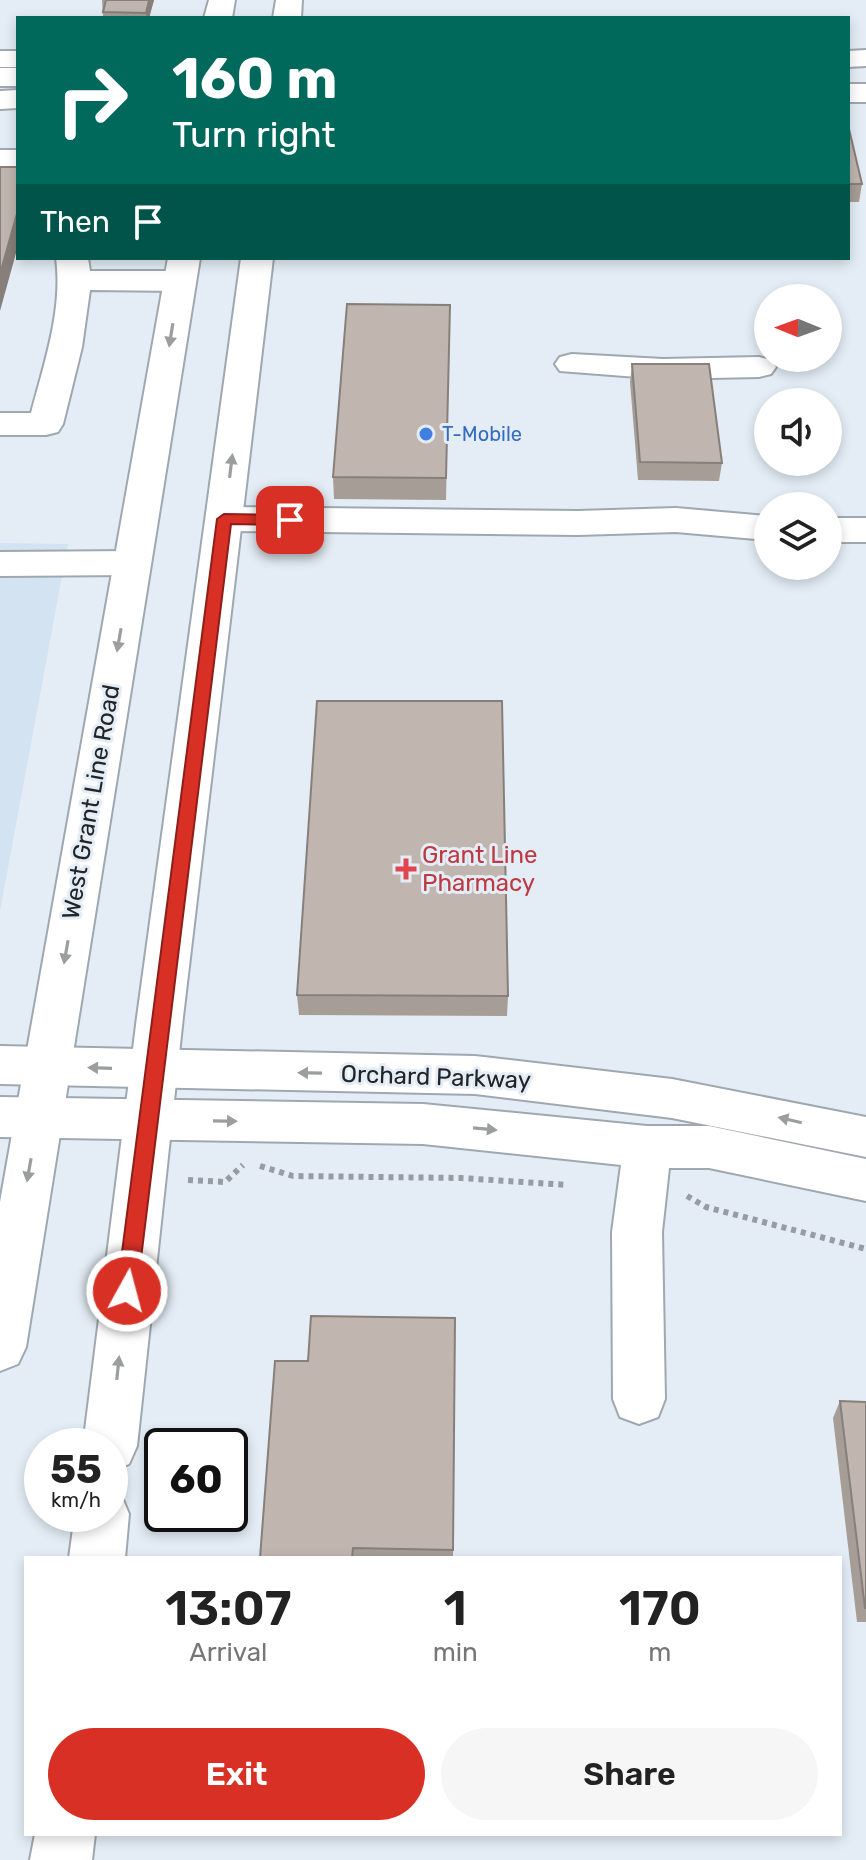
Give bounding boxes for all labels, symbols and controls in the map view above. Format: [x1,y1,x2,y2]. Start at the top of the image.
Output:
text: 160 m [172,46,338,112]
icon: right [40,48,144,152]
text: Turn right [172,113,336,156]
icon: arrive [126,200,170,244]
text: Then [40,204,110,240]
north arrow [754,284,842,372]
map controls [754,284,842,580]
one-way arrow [164,323,177,348]
button: sound [754,388,842,476]
place label: T-Mobile [442,422,522,446]
marker: T-Mobile [417,425,435,443]
one-way arrow [225,453,238,478]
pin [256,486,324,554]
button: layers [754,492,842,580]
icon: arrive [268,498,312,542]
one-way arrow [112,628,124,653]
street label: West Grant Line Road [57,682,125,922]
place label: Grant Line Pharmacy [422,841,537,897]
marker: Grant Line Pharmacy [397,860,415,878]
one-way arrow [59,939,72,964]
street label: Orchard Parkway [340,1060,532,1094]
one-way arrow [87,1061,112,1074]
one-way arrow [297,1067,322,1079]
one-way arrow [777,1113,802,1126]
one-way arrow [213,1115,238,1128]
one-way arrow [473,1123,498,1136]
one-way arrow [22,1158,34,1183]
position arrow [85,1249,169,1333]
one-way arrow [112,1356,125,1381]
speed limit sign: 60 [144,1428,248,1532]
text: 55 [50,1446,102,1493]
text: km/h [51,1488,101,1512]
text: 13:07 [165,1580,292,1637]
text: 1 [444,1580,467,1637]
text: 170 [619,1580,701,1637]
text: Arrival [189,1637,267,1668]
text: min [433,1637,478,1668]
text: m [648,1637,671,1668]
button: Exit [48,1728,425,1820]
button: Share [441,1728,818,1820]

